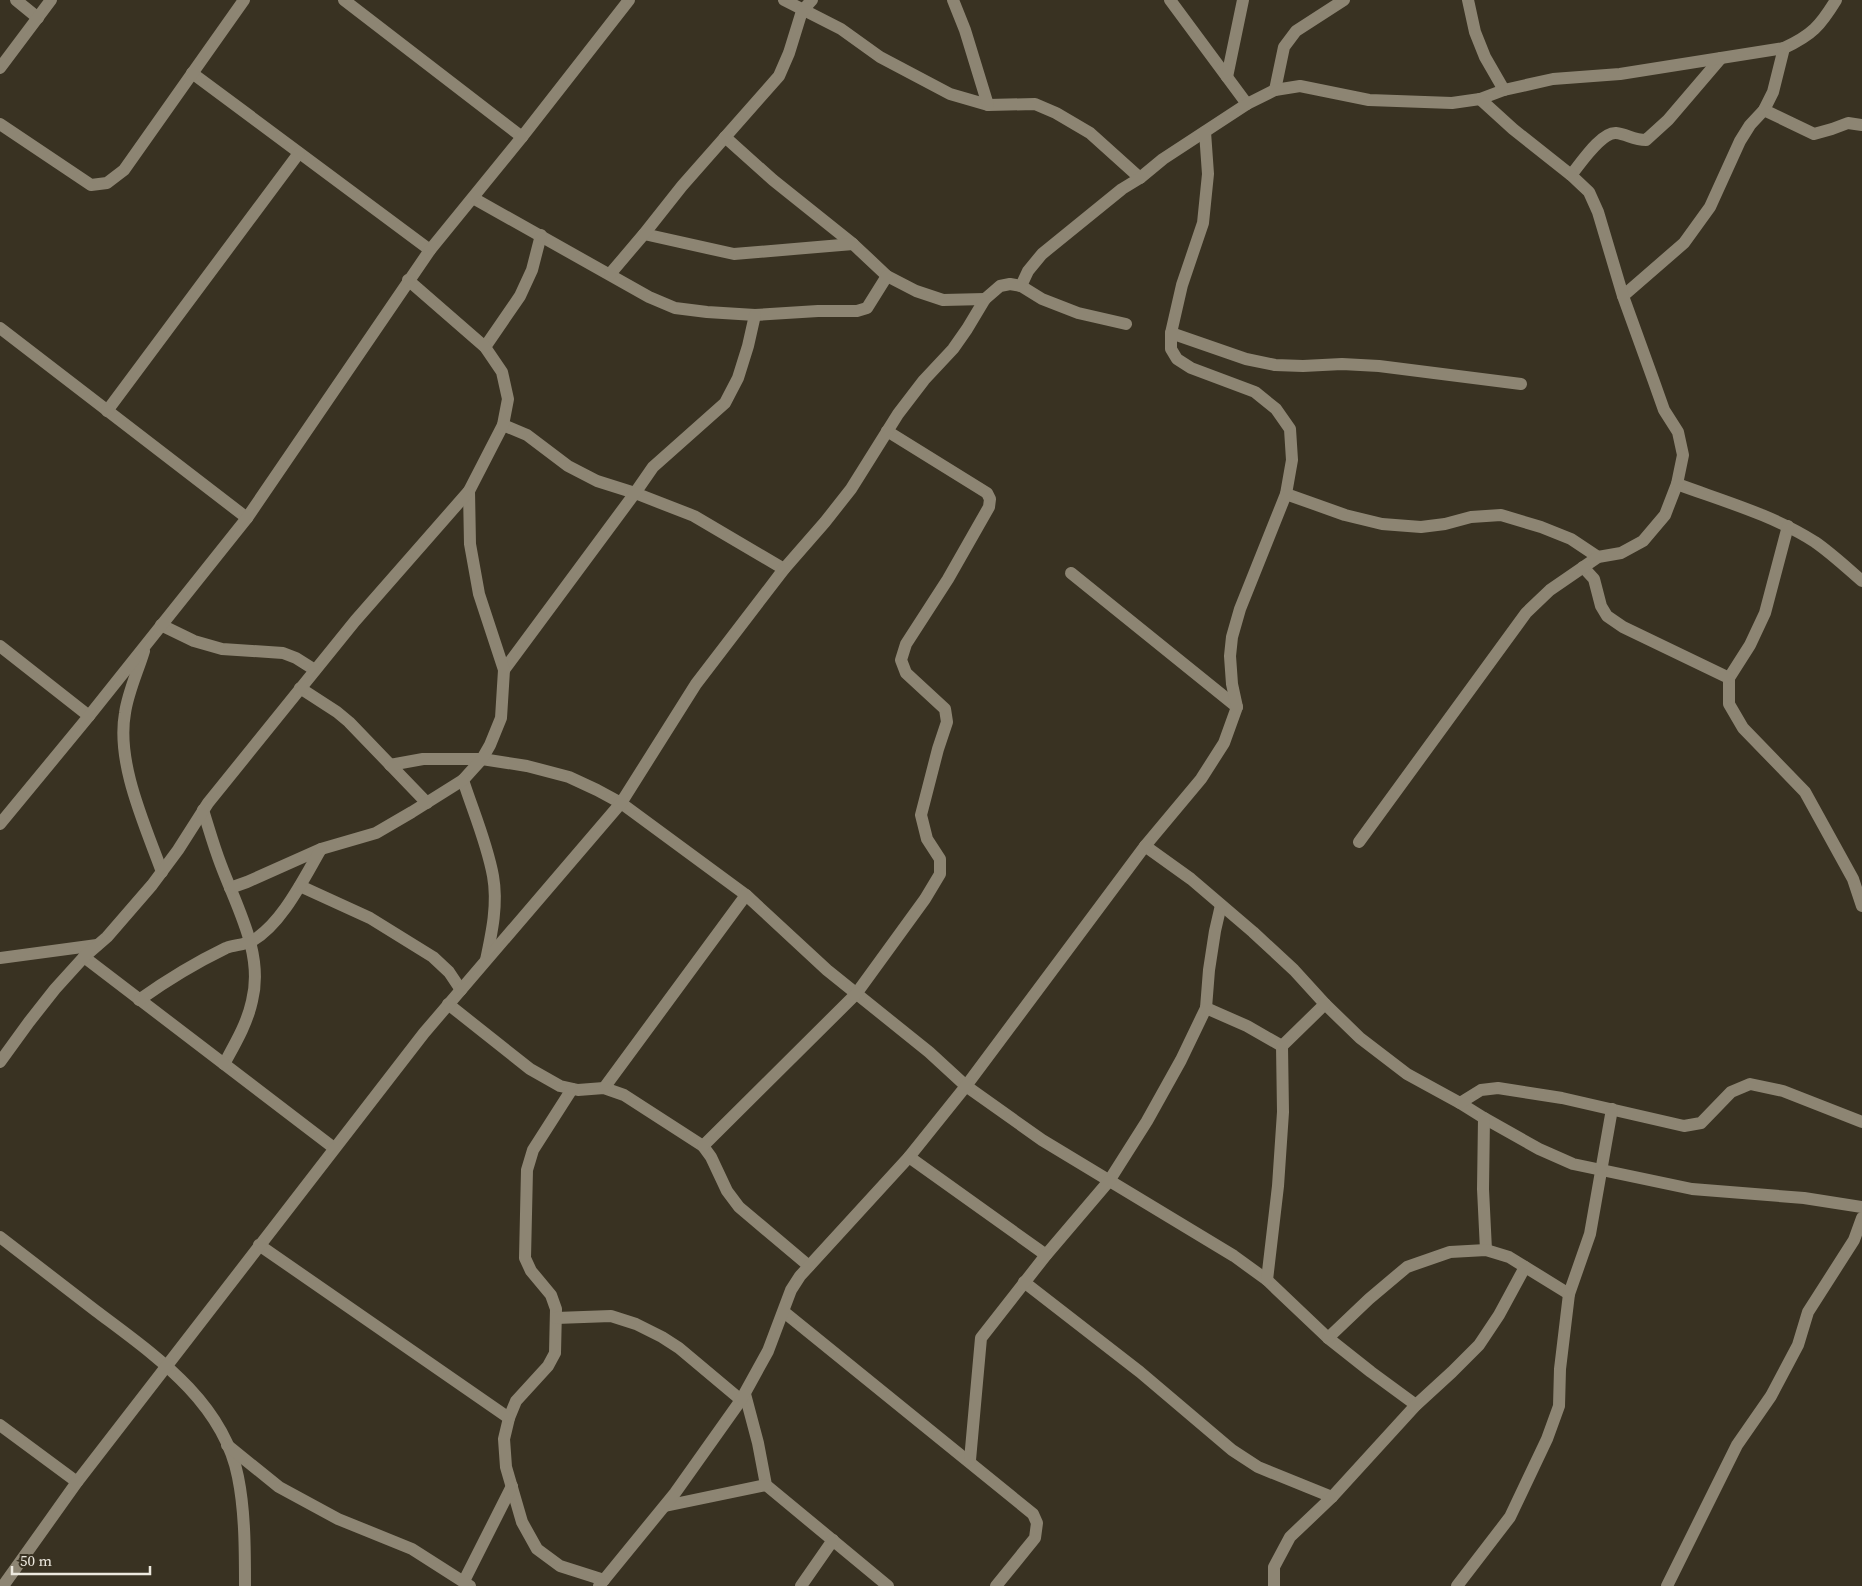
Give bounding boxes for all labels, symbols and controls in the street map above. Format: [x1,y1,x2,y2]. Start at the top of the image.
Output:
scale bar [12,1544,150,1576]
text: 50 m [20,1550,52,1571]

